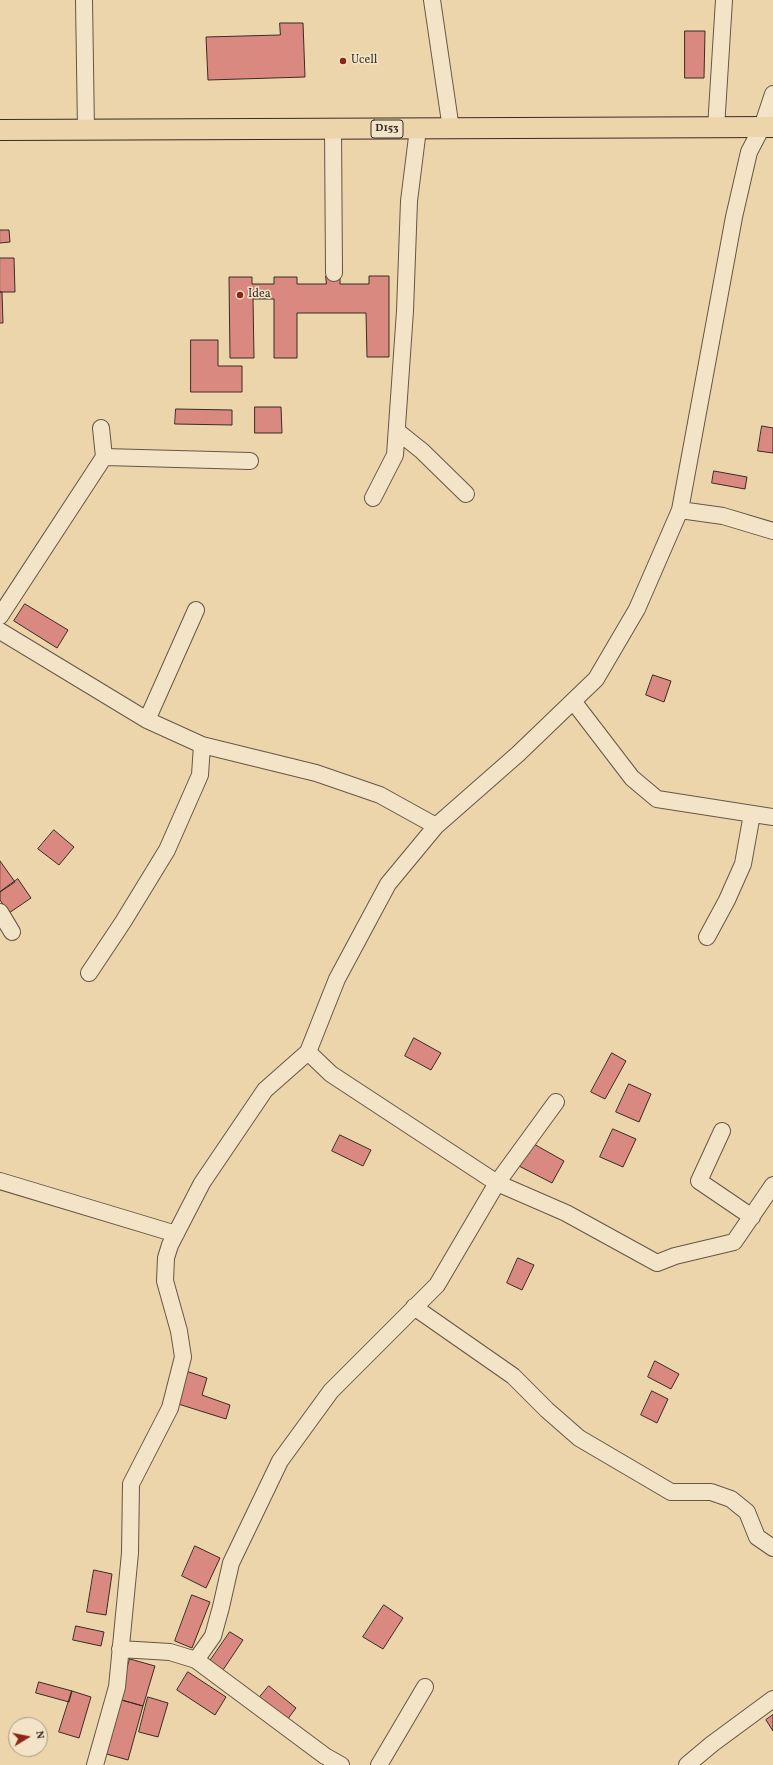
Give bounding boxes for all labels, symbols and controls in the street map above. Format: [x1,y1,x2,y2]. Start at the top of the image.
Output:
place label: Ucell [351,54,377,68]
marker: Ucell [338,56,348,66]
road number: D153 [371,120,403,138]
place label: Idea [248,288,271,302]
marker: Idea [235,290,245,300]
north arrow [8,1717,48,1757]
text: N [31,1730,47,1740]

